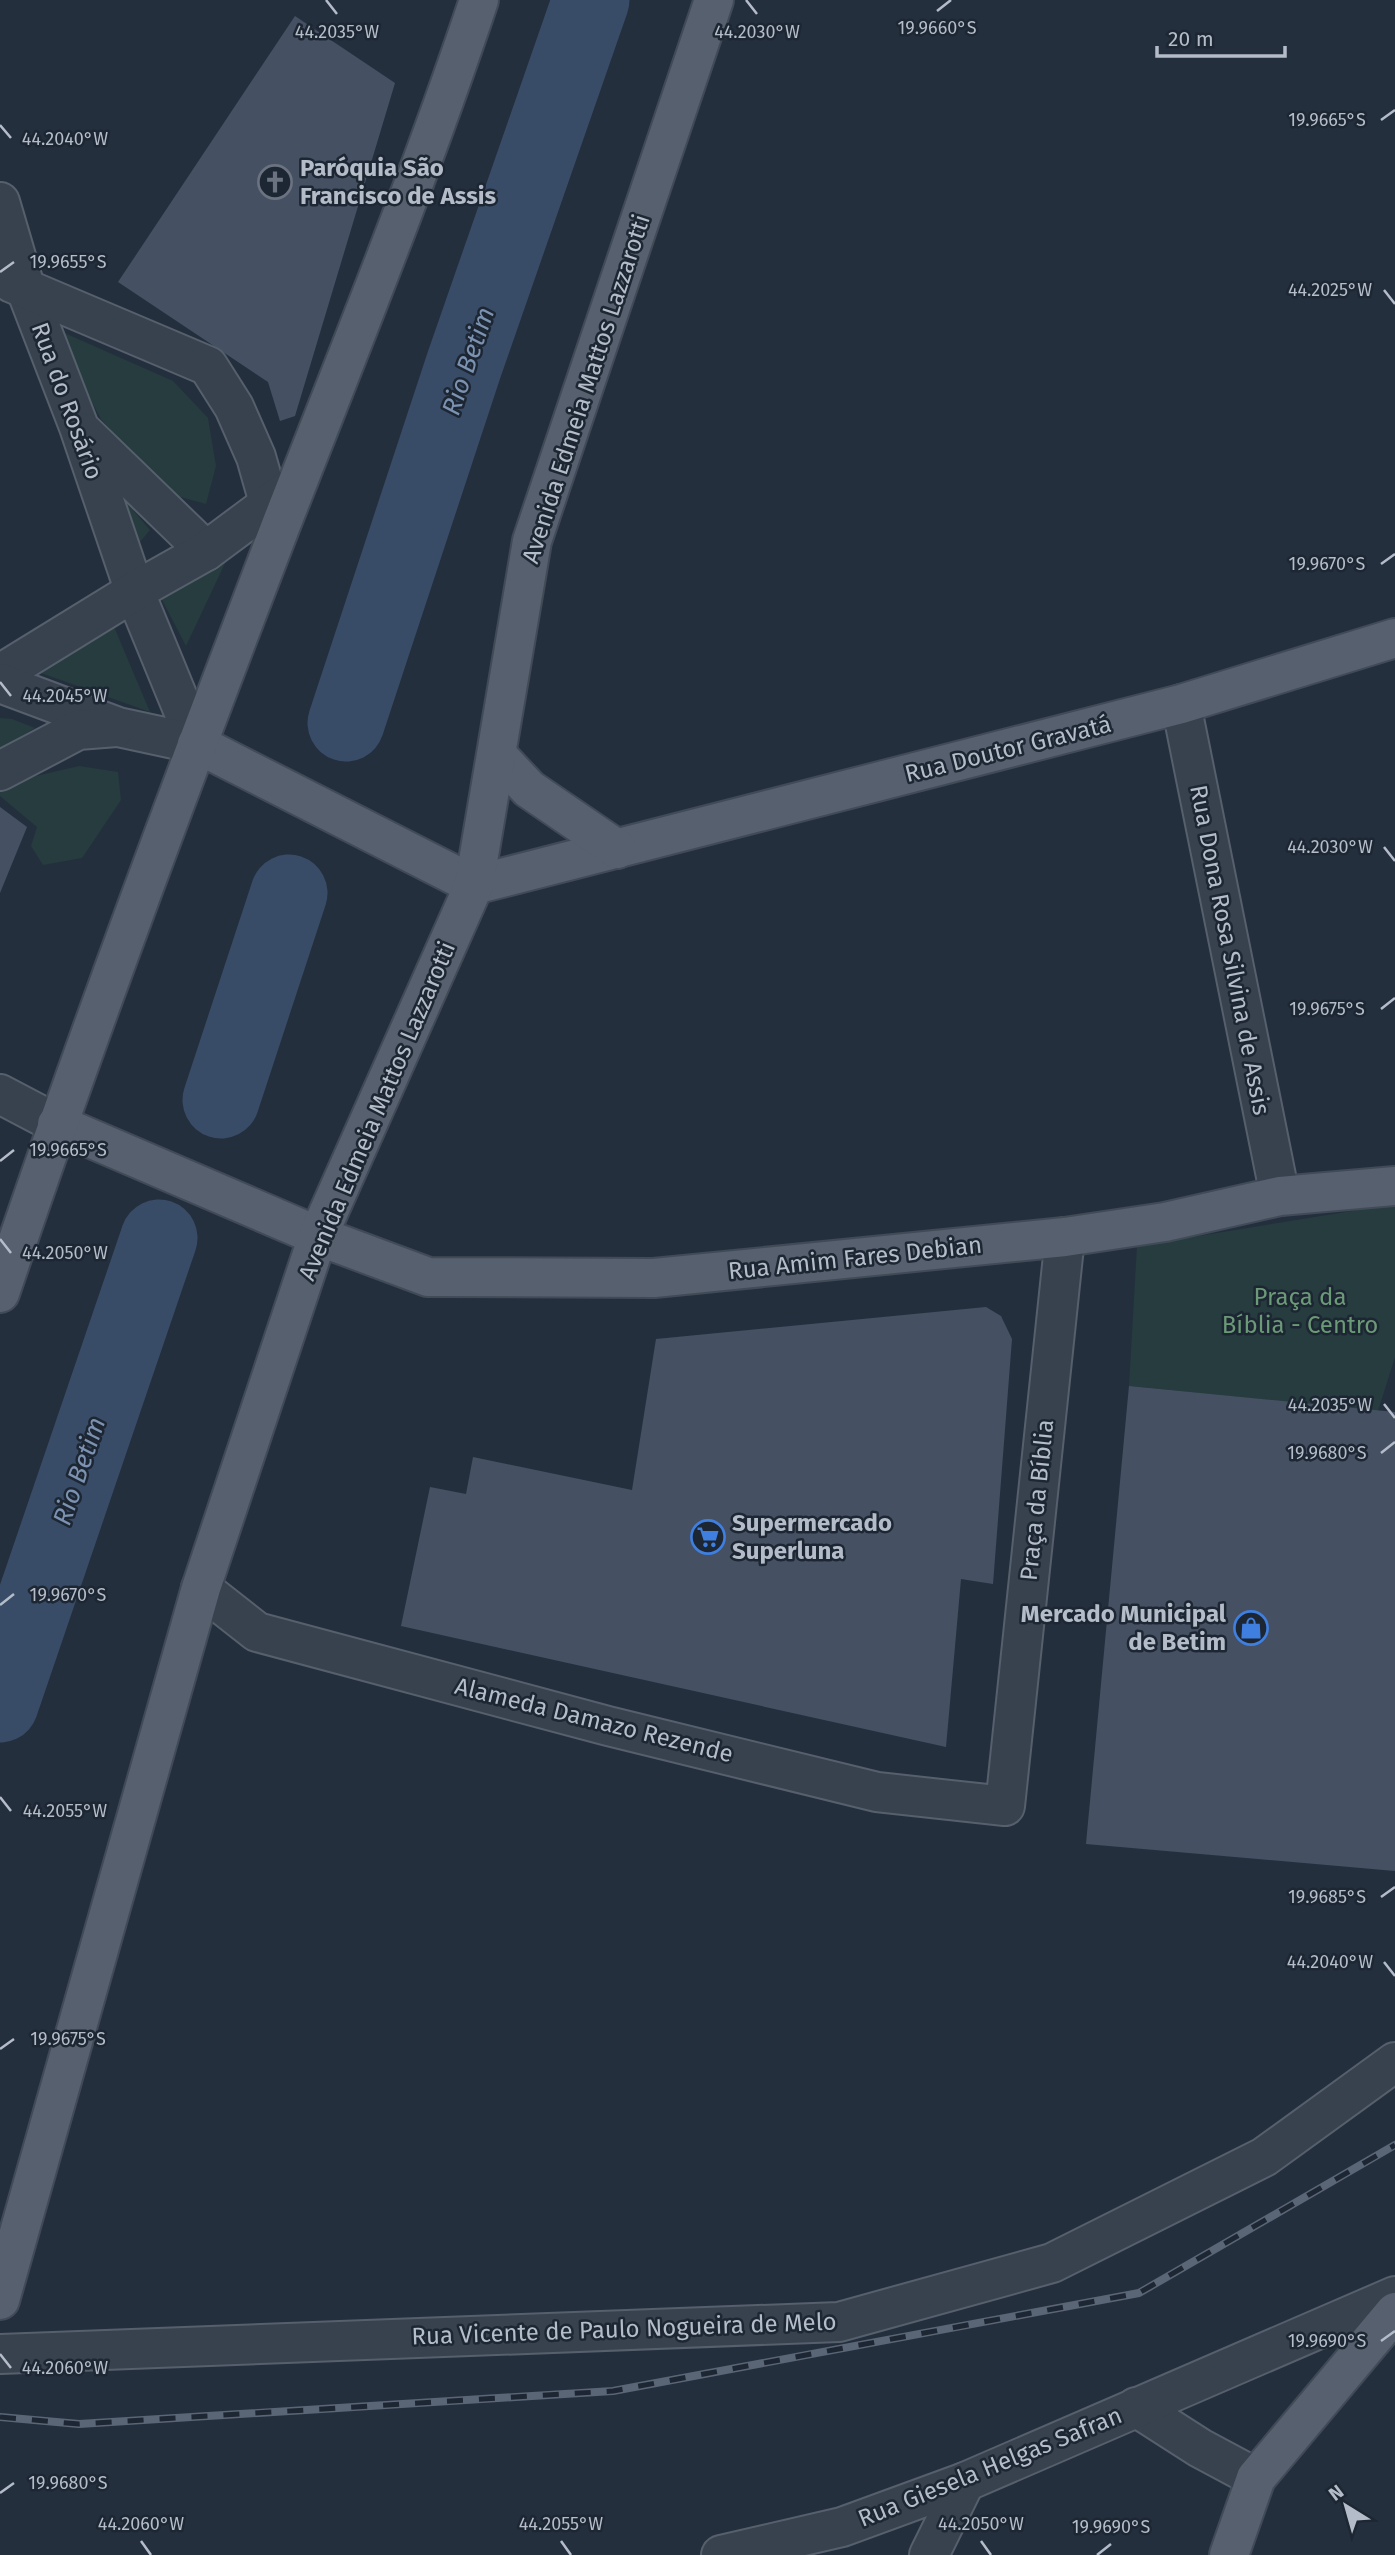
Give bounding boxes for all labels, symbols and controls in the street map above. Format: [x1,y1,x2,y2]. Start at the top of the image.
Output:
scale bar [1157,14,1285,58]
text: 19.9660°S [897,17,977,39]
text: 44.2035°W [295,21,379,43]
text: 44.2030°W [714,21,800,43]
text: 20 m [1168,26,1214,52]
text: 19.9665°S [1288,109,1366,131]
text: 44.2040°W [22,128,108,150]
place label: Paróquia São Francisco de Assis [300,154,496,210]
church icon: Paróquia São Francisco de Assis [256,163,294,201]
street label: Avenida Edmeia Mattos Lazzarotti [516,211,656,567]
text: 19.9655°S [29,251,107,273]
text: 44.2025°W [1288,279,1372,301]
water label: Rio Betim [436,303,501,419]
street label: Rua do Rosário [26,319,108,483]
text: 19.9670°S [1289,553,1366,575]
text: 44.2045°W [23,685,108,707]
street label: Rua Doutor Gravatá [902,710,1114,788]
street label: Rua Dona Rosa Silvina de Assis [1184,783,1276,1117]
text: 44.2030°W [1287,836,1373,858]
street label: Avenida Edmeia Mattos Lazzarotti [293,938,461,1284]
text: 19.9675°S [1289,998,1365,1020]
text: 19.9665°S [29,1139,107,1161]
street label: Rua Amim Fares Debian [727,1231,983,1285]
text: 44.2050°W [22,1242,108,1264]
park label: Praça da Bíblia - Centro [1222,1283,1378,1339]
text: 44.2035°W [1288,1394,1372,1416]
water label: Rio Betim [47,1413,112,1529]
street label: Praça da Bíblia [1015,1418,1059,1582]
text: 19.9680°S [1287,1442,1367,1464]
place label: Supermercado Superluna [732,1509,892,1565]
supermarket icon: Supermercado Superluna [689,1518,727,1556]
text: 19.9670°S [30,1584,107,1606]
place label: Mercado Municipal de Betim [1021,1600,1227,1656]
shop icon: Mercado Municipal de Betim [1232,1609,1270,1647]
street label: Alameda Damazo Rezende [452,1672,736,1768]
text: 44.2055°W [23,1800,107,1822]
text: 19.9685°S [1288,1886,1366,1908]
text: 44.2040°W [1287,1951,1373,1973]
text: 19.9675°S [30,2028,106,2050]
street label: Rua Vicente de Paulo Nogueira de Melo [411,2308,837,2350]
text: 19.9690°S [1288,2330,1366,2352]
text: 44.2060°W [22,2357,108,2379]
street label: Rua Giesela Helgas Safran [854,2401,1126,2533]
north arrow [1311,2471,1381,2541]
text: 19.9680°S [28,2472,108,2494]
text: N [1324,2480,1348,2506]
text: 44.2060°W [98,2513,184,2535]
text: 44.2055°W [519,2513,603,2535]
text: 44.2050°W [938,2513,1024,2535]
text: 19.9690°S [1072,2516,1150,2538]

